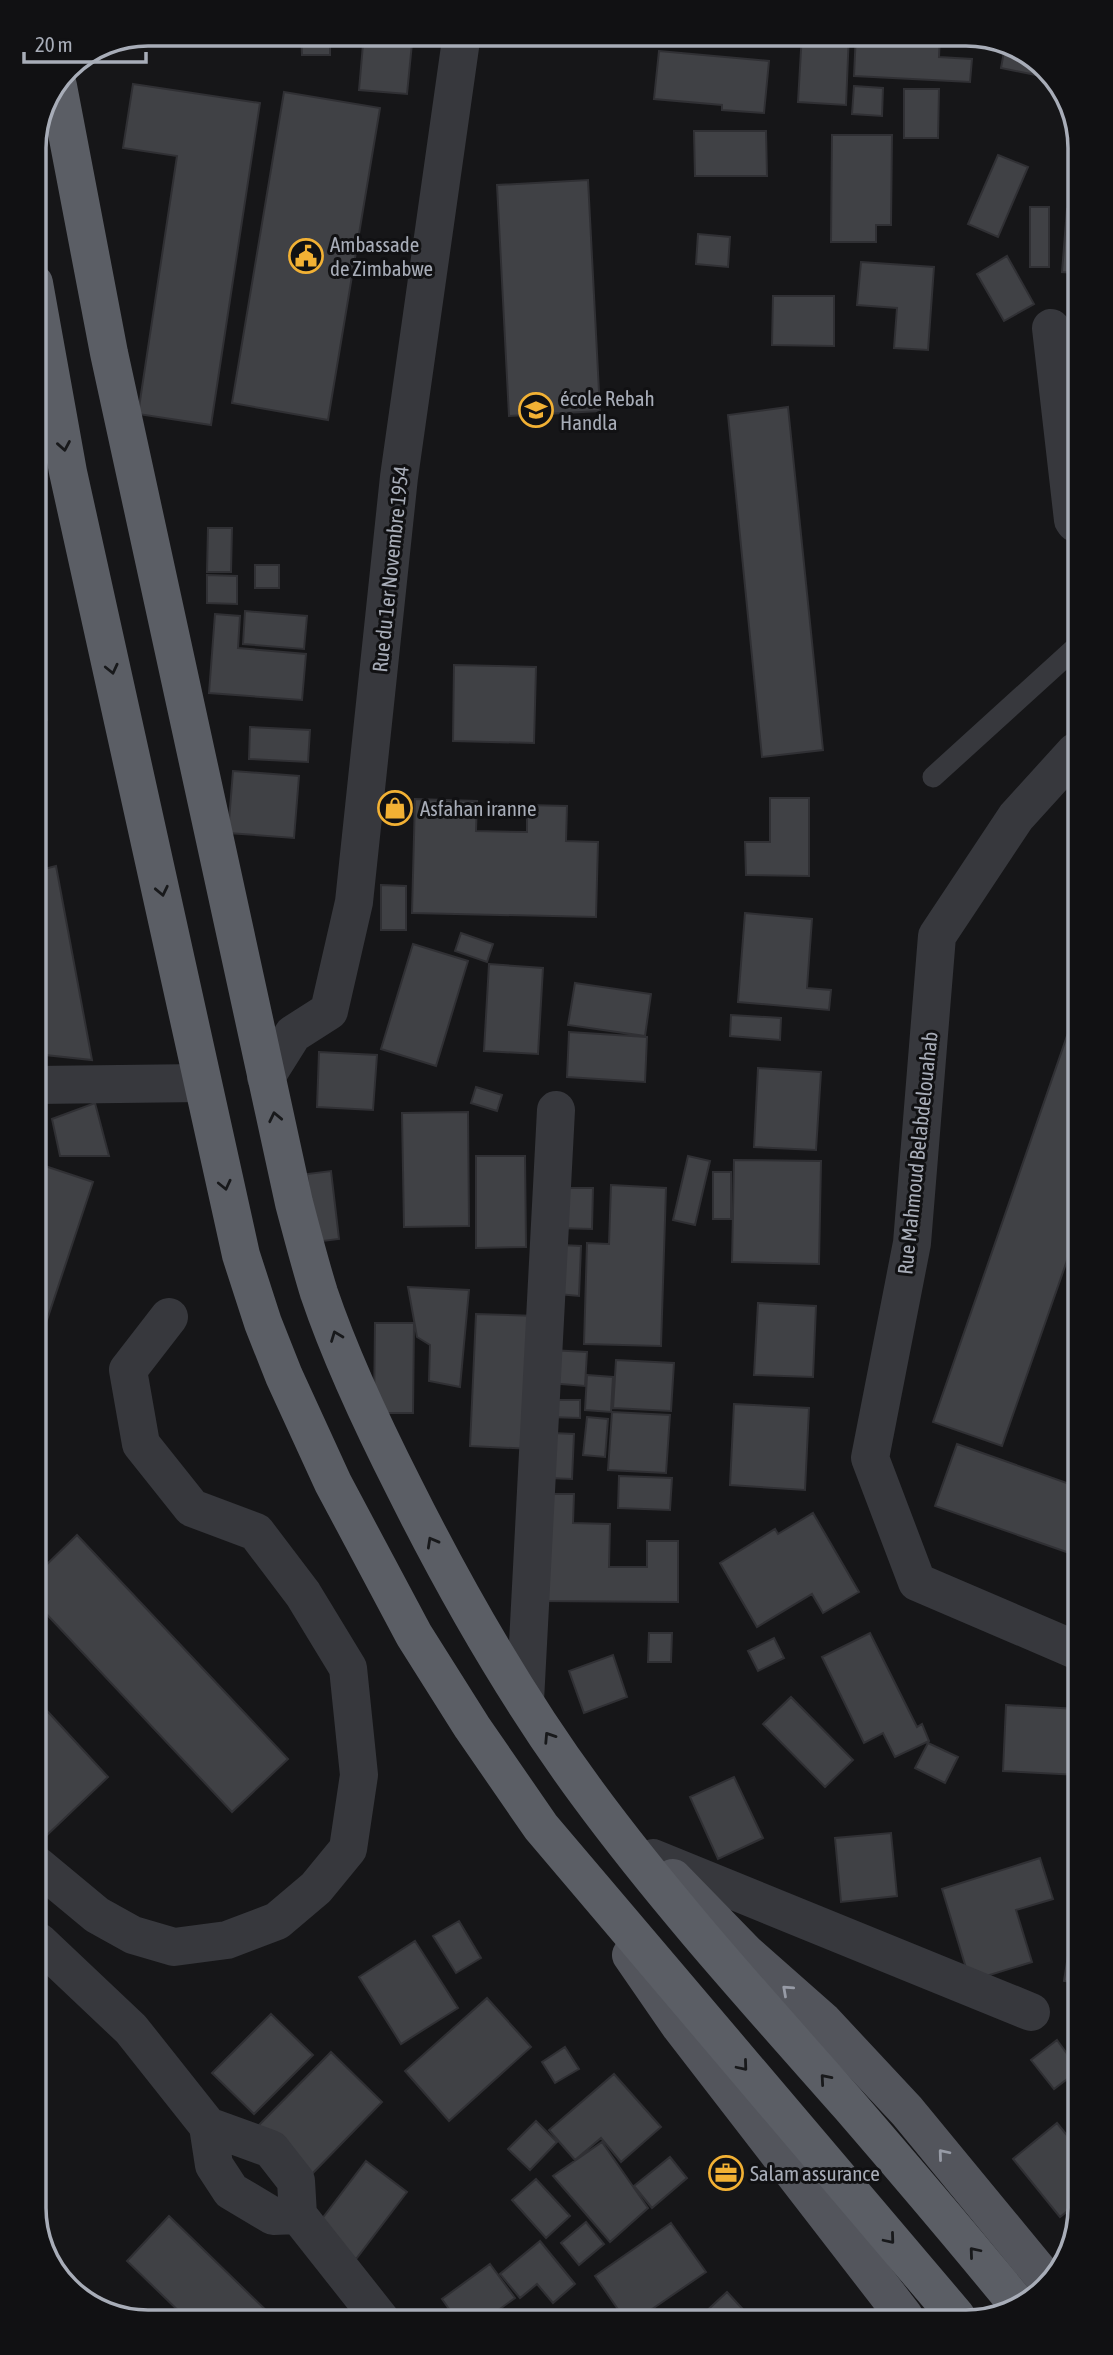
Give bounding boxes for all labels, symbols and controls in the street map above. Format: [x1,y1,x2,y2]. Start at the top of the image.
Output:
scale bar [24,21,147,65]
text: 20 m [35,32,73,56]
place label: Ambassade de Zimbabwe [330,232,433,280]
public building icon: Ambassade de Zimbabwe [287,237,325,275]
place label: école Rebah Handla [560,386,655,434]
school or university icon: école Rebah Handla [517,391,555,429]
one-way arrow [55,440,70,452]
street label: Rue du 1er Novembre 1954 [367,464,413,674]
one-way arrow [104,662,118,674]
shop icon: Asfahan iranne [376,789,414,827]
place label: Asfahan iranne [420,796,537,820]
one-way arrow [153,884,168,896]
street label: Rue Mahmoud Belabdelouahab [892,1030,942,1276]
one-way arrow [269,1111,283,1123]
one-way arrow [217,1179,232,1191]
one-way arrow [330,1331,344,1343]
one-way arrow [427,1537,440,1549]
one-way arrow [544,1732,557,1745]
one-way arrow [782,1986,795,1998]
one-way arrow [735,2057,747,2070]
one-way arrow [821,2074,833,2087]
one-way arrow [939,2150,951,2163]
office icon: Salam assurance [707,2154,745,2192]
place label: Salam assurance [750,2161,880,2185]
one-way arrow [882,2231,894,2244]
one-way arrow [970,2247,982,2260]

